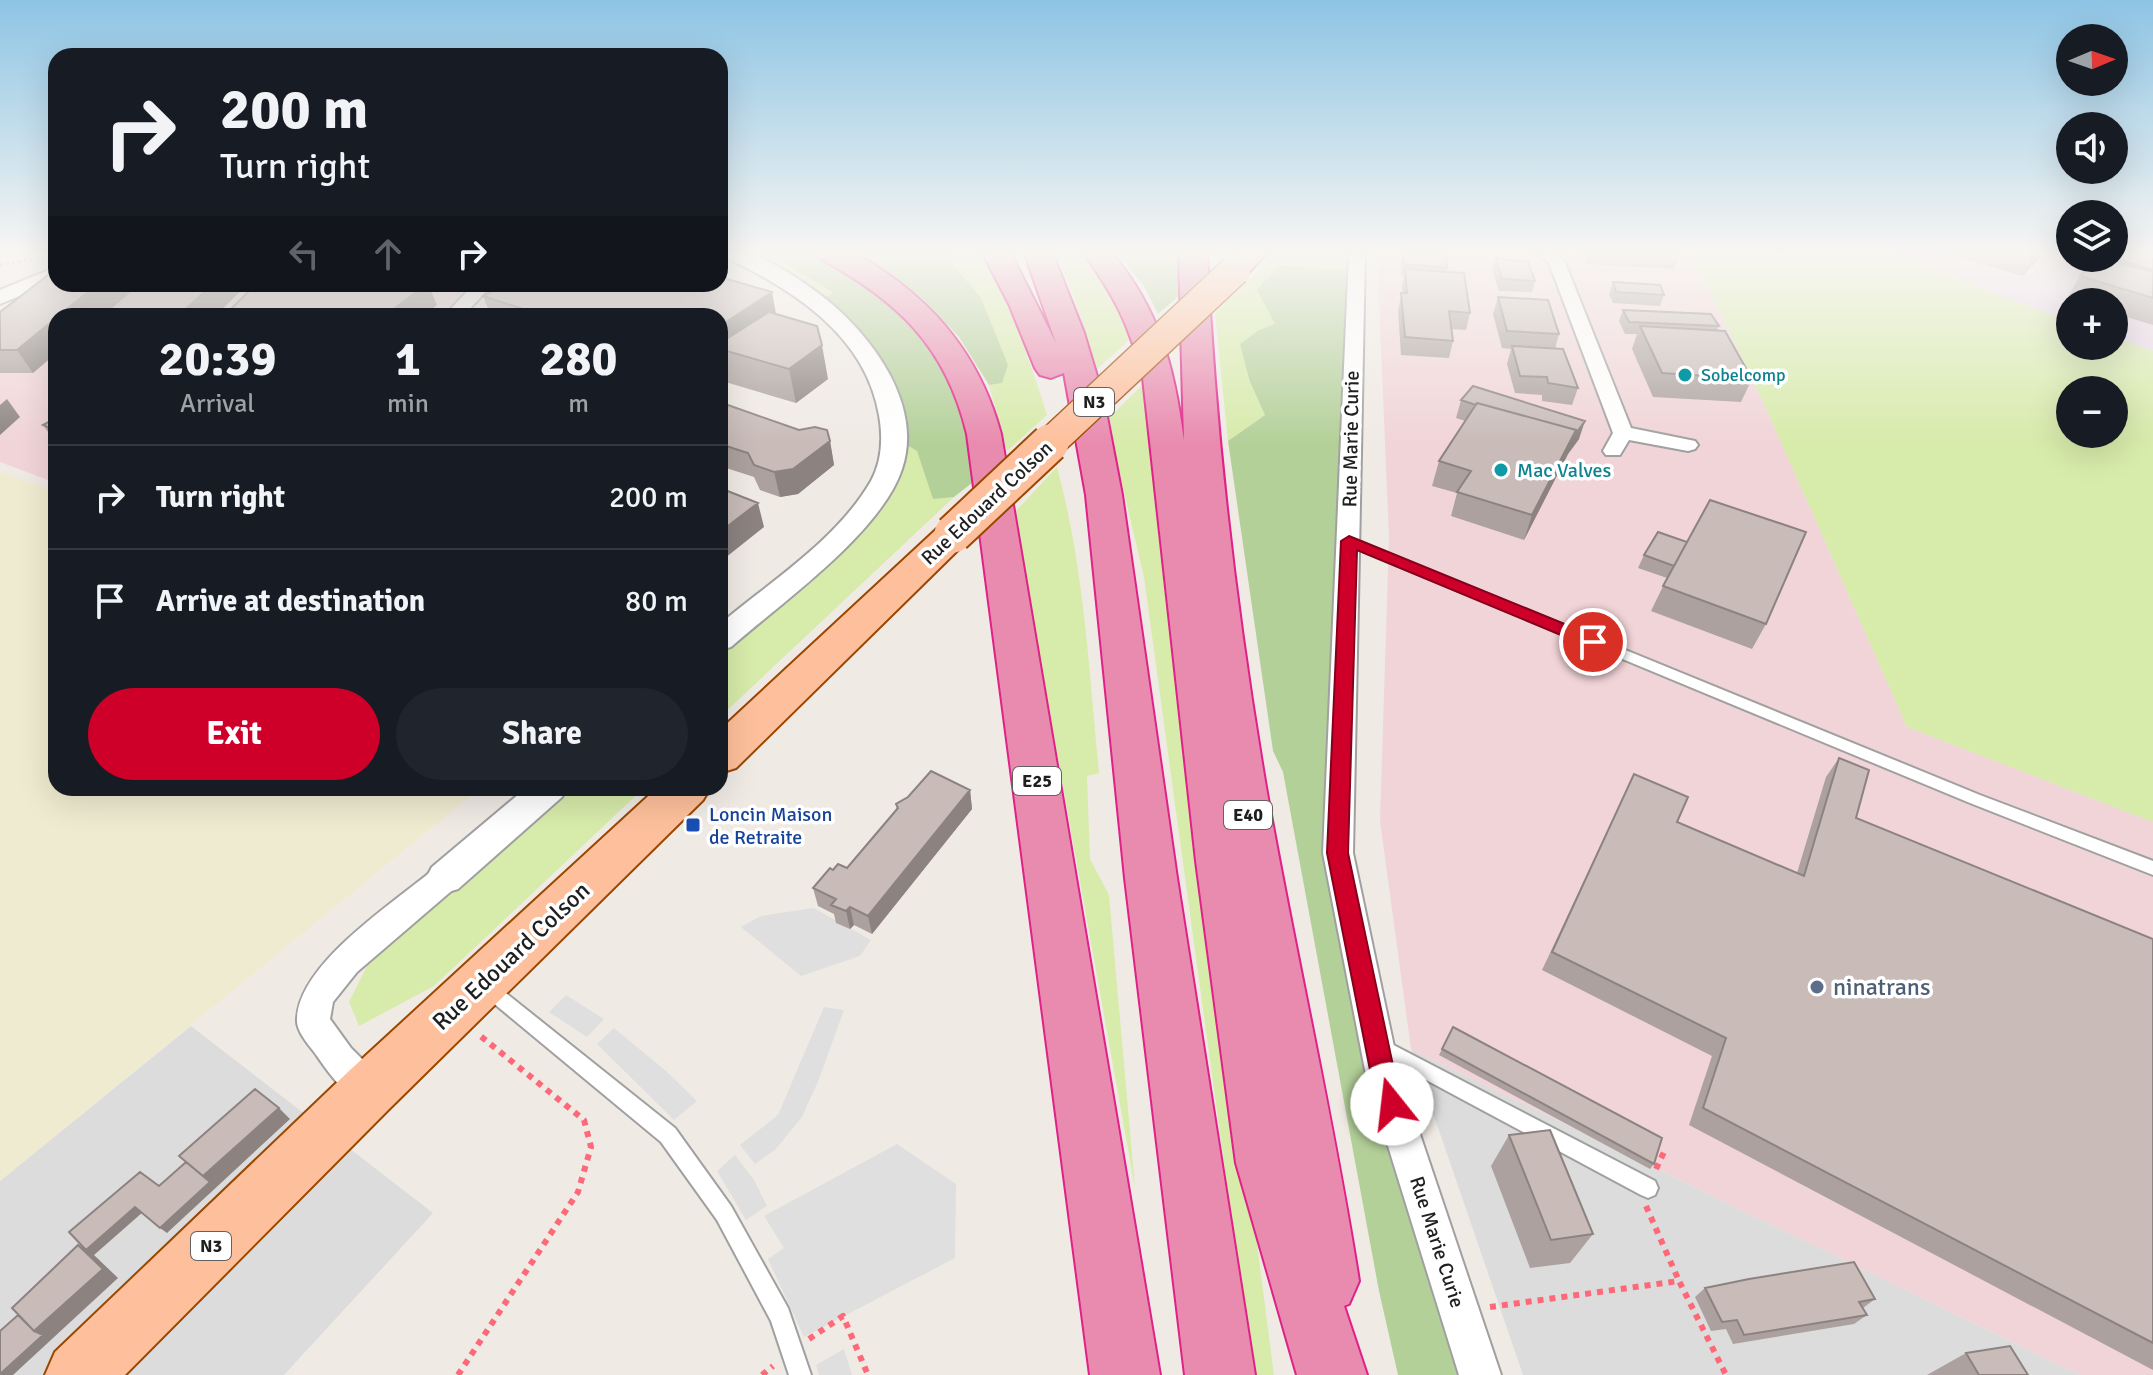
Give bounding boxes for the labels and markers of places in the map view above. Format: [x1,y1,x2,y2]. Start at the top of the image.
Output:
place label: Sobelcomp [1701,364,1786,386]
marker: Sobelcomp [1676,366,1694,384]
place label: Mac Valves [1517,458,1611,483]
marker: Mac Valves [1492,461,1510,479]
pin [1559,608,1627,676]
place label: Loncin Maison de Retraite [709,802,832,850]
marker: Loncin Maison de Retraite [684,816,702,834]
place label: ninatrans [1833,972,1930,1002]
marker: ninatrans [1808,978,1826,996]

